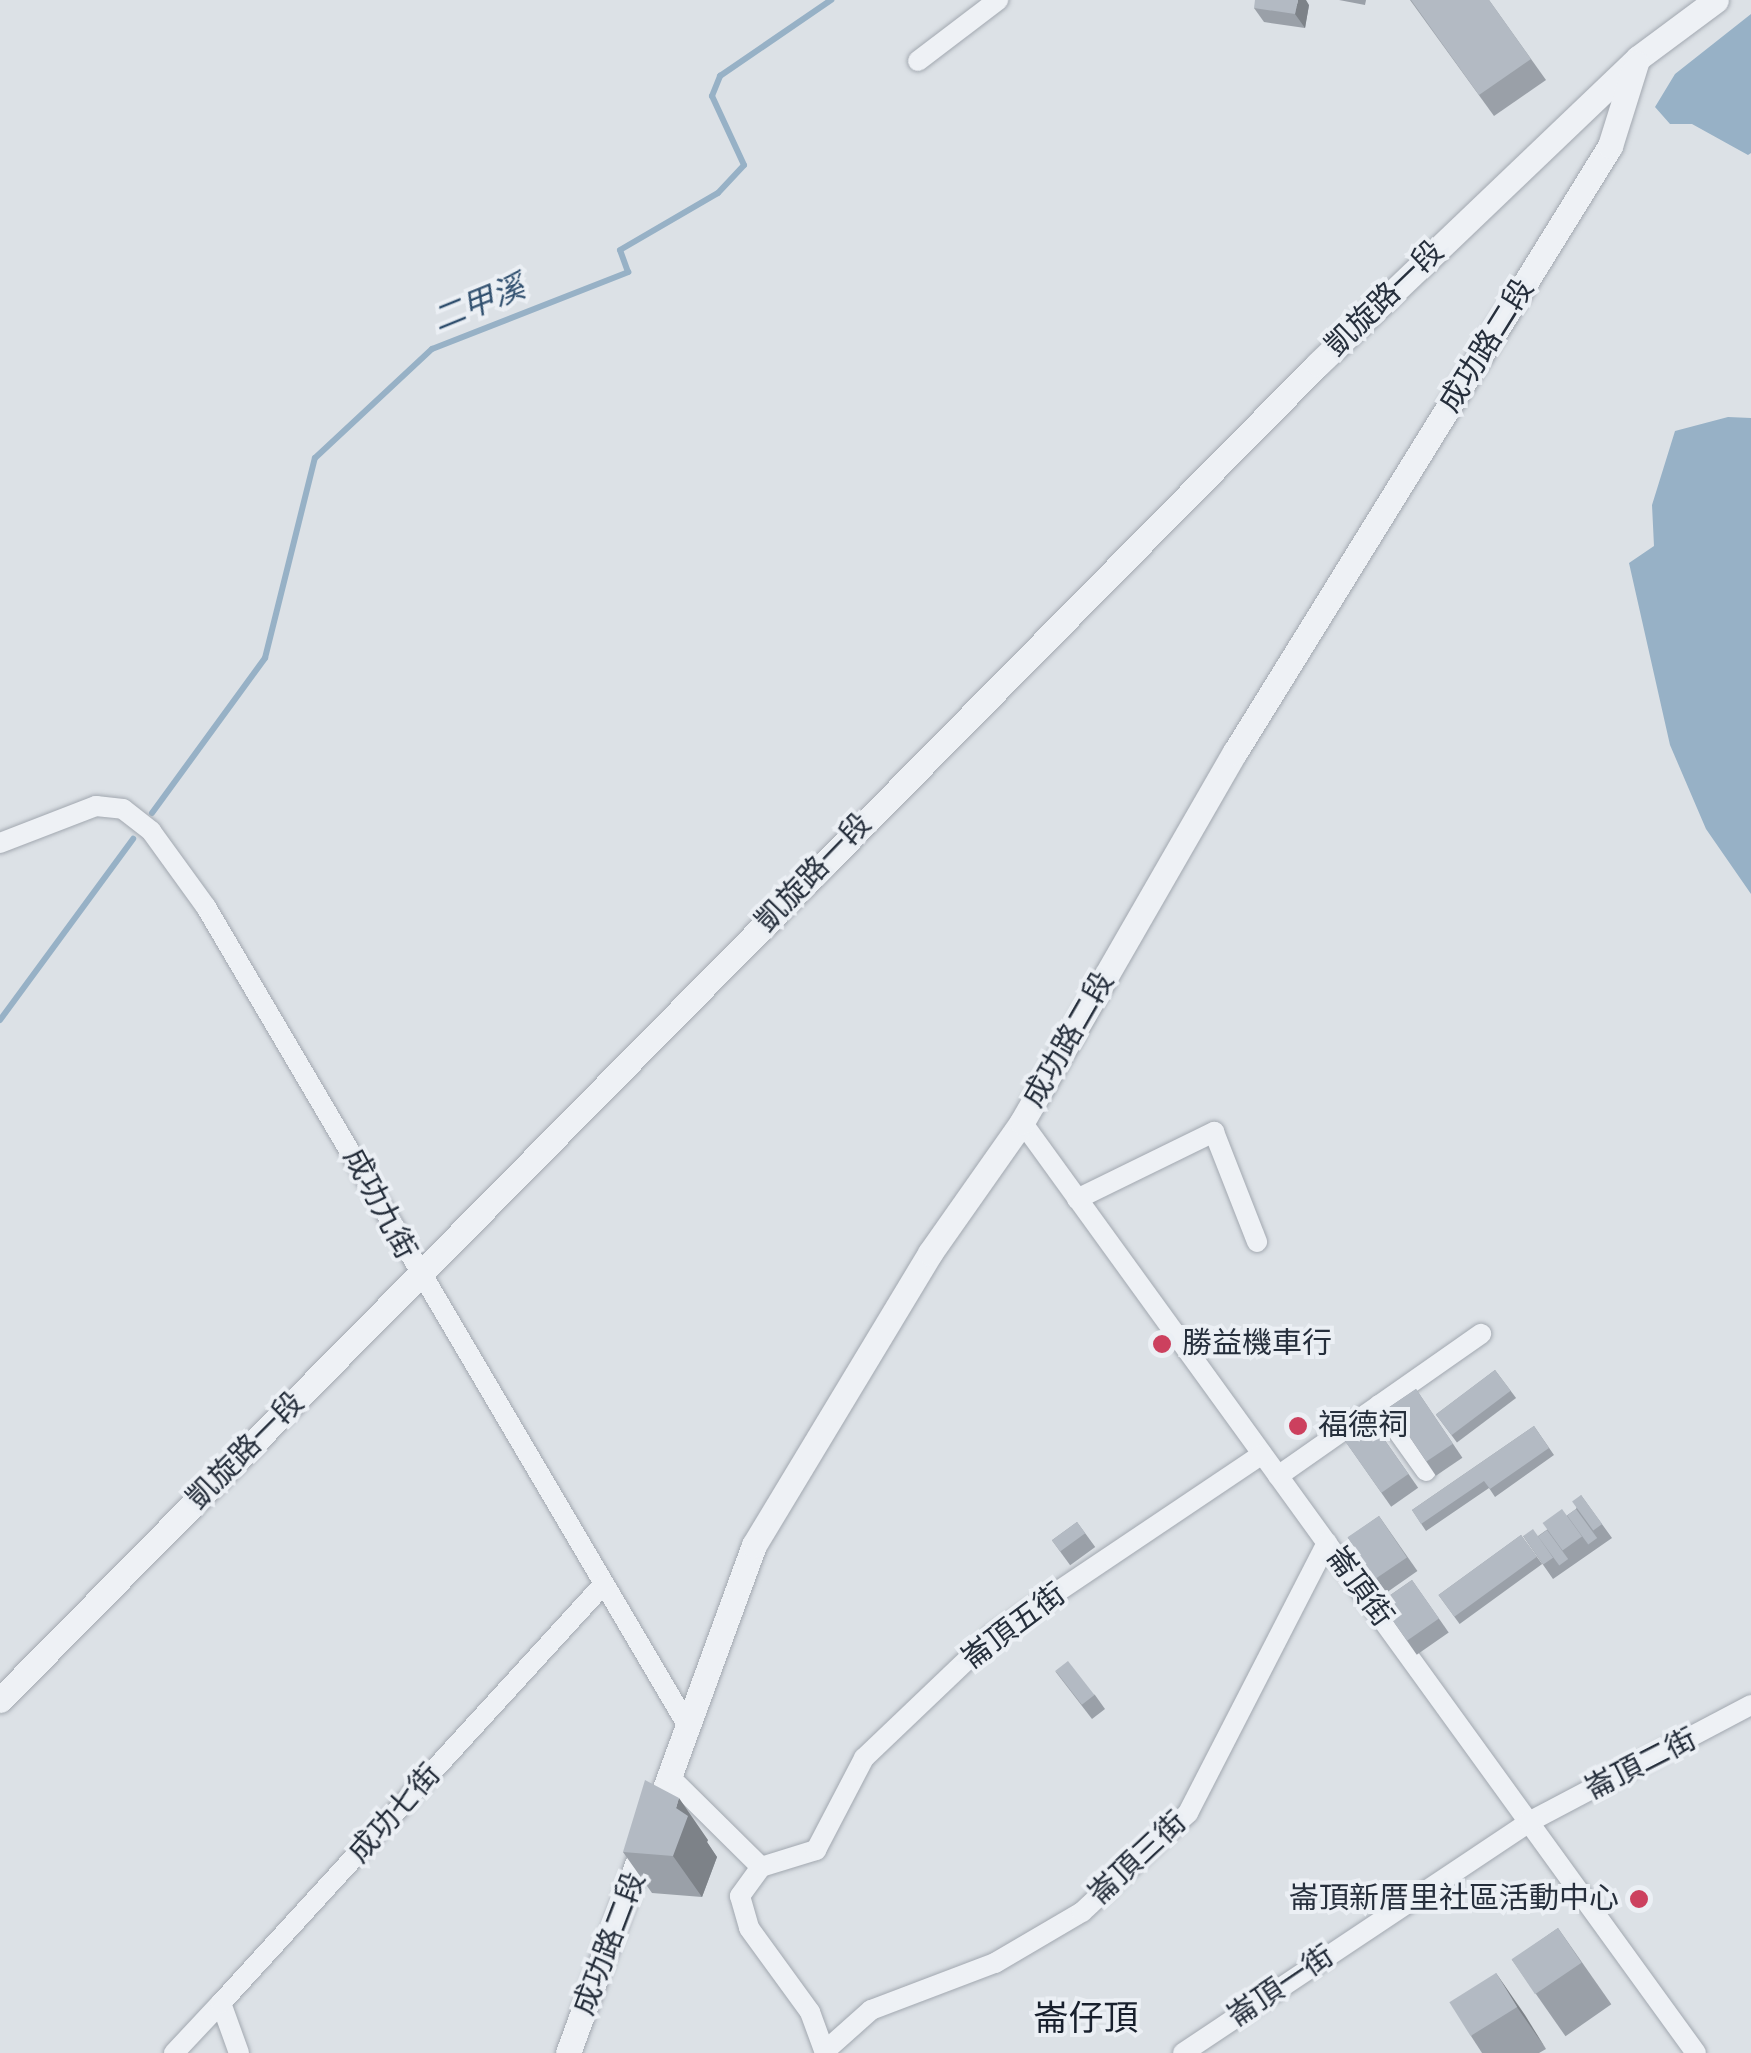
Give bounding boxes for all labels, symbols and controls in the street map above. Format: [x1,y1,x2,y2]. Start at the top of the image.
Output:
street label: 凱旋路一段 [1319,234,1451,364]
water label: 二甲溪 [427,268,531,340]
street label: 成功路二段 [1432,273,1542,419]
street label: 凱旋路一段 [749,807,879,939]
street label: 成功路二段 [1016,966,1122,1114]
street label: 成功九街 [335,1143,423,1265]
place label: 勝益機車行 [1182,1326,1332,1362]
marker: 勝益機車行 [1151,1333,1173,1355]
street label: 凱旋路一段 [180,1385,312,1517]
place label: 福德祠 [1318,1408,1408,1444]
marker: 福德祠 [1287,1415,1309,1437]
street label: 崙頂街 [1318,1540,1400,1634]
street label: 崙頂五街 [955,1577,1073,1677]
street label: 崙頂二街 [1579,1722,1703,1808]
street label: 成功七街 [341,1757,449,1871]
street label: 崙頂三街 [1082,1805,1194,1913]
street label: 成功路二段 [566,1868,654,2020]
place label: 崙頂新厝里社區活動中心 [1289,1881,1619,1917]
marker: 崙頂新厝里社區活動中心 [1628,1888,1650,1910]
street label: 崙頂一街 [1221,1939,1341,2035]
district label: 崙仔頂 [1034,1999,1138,2041]

